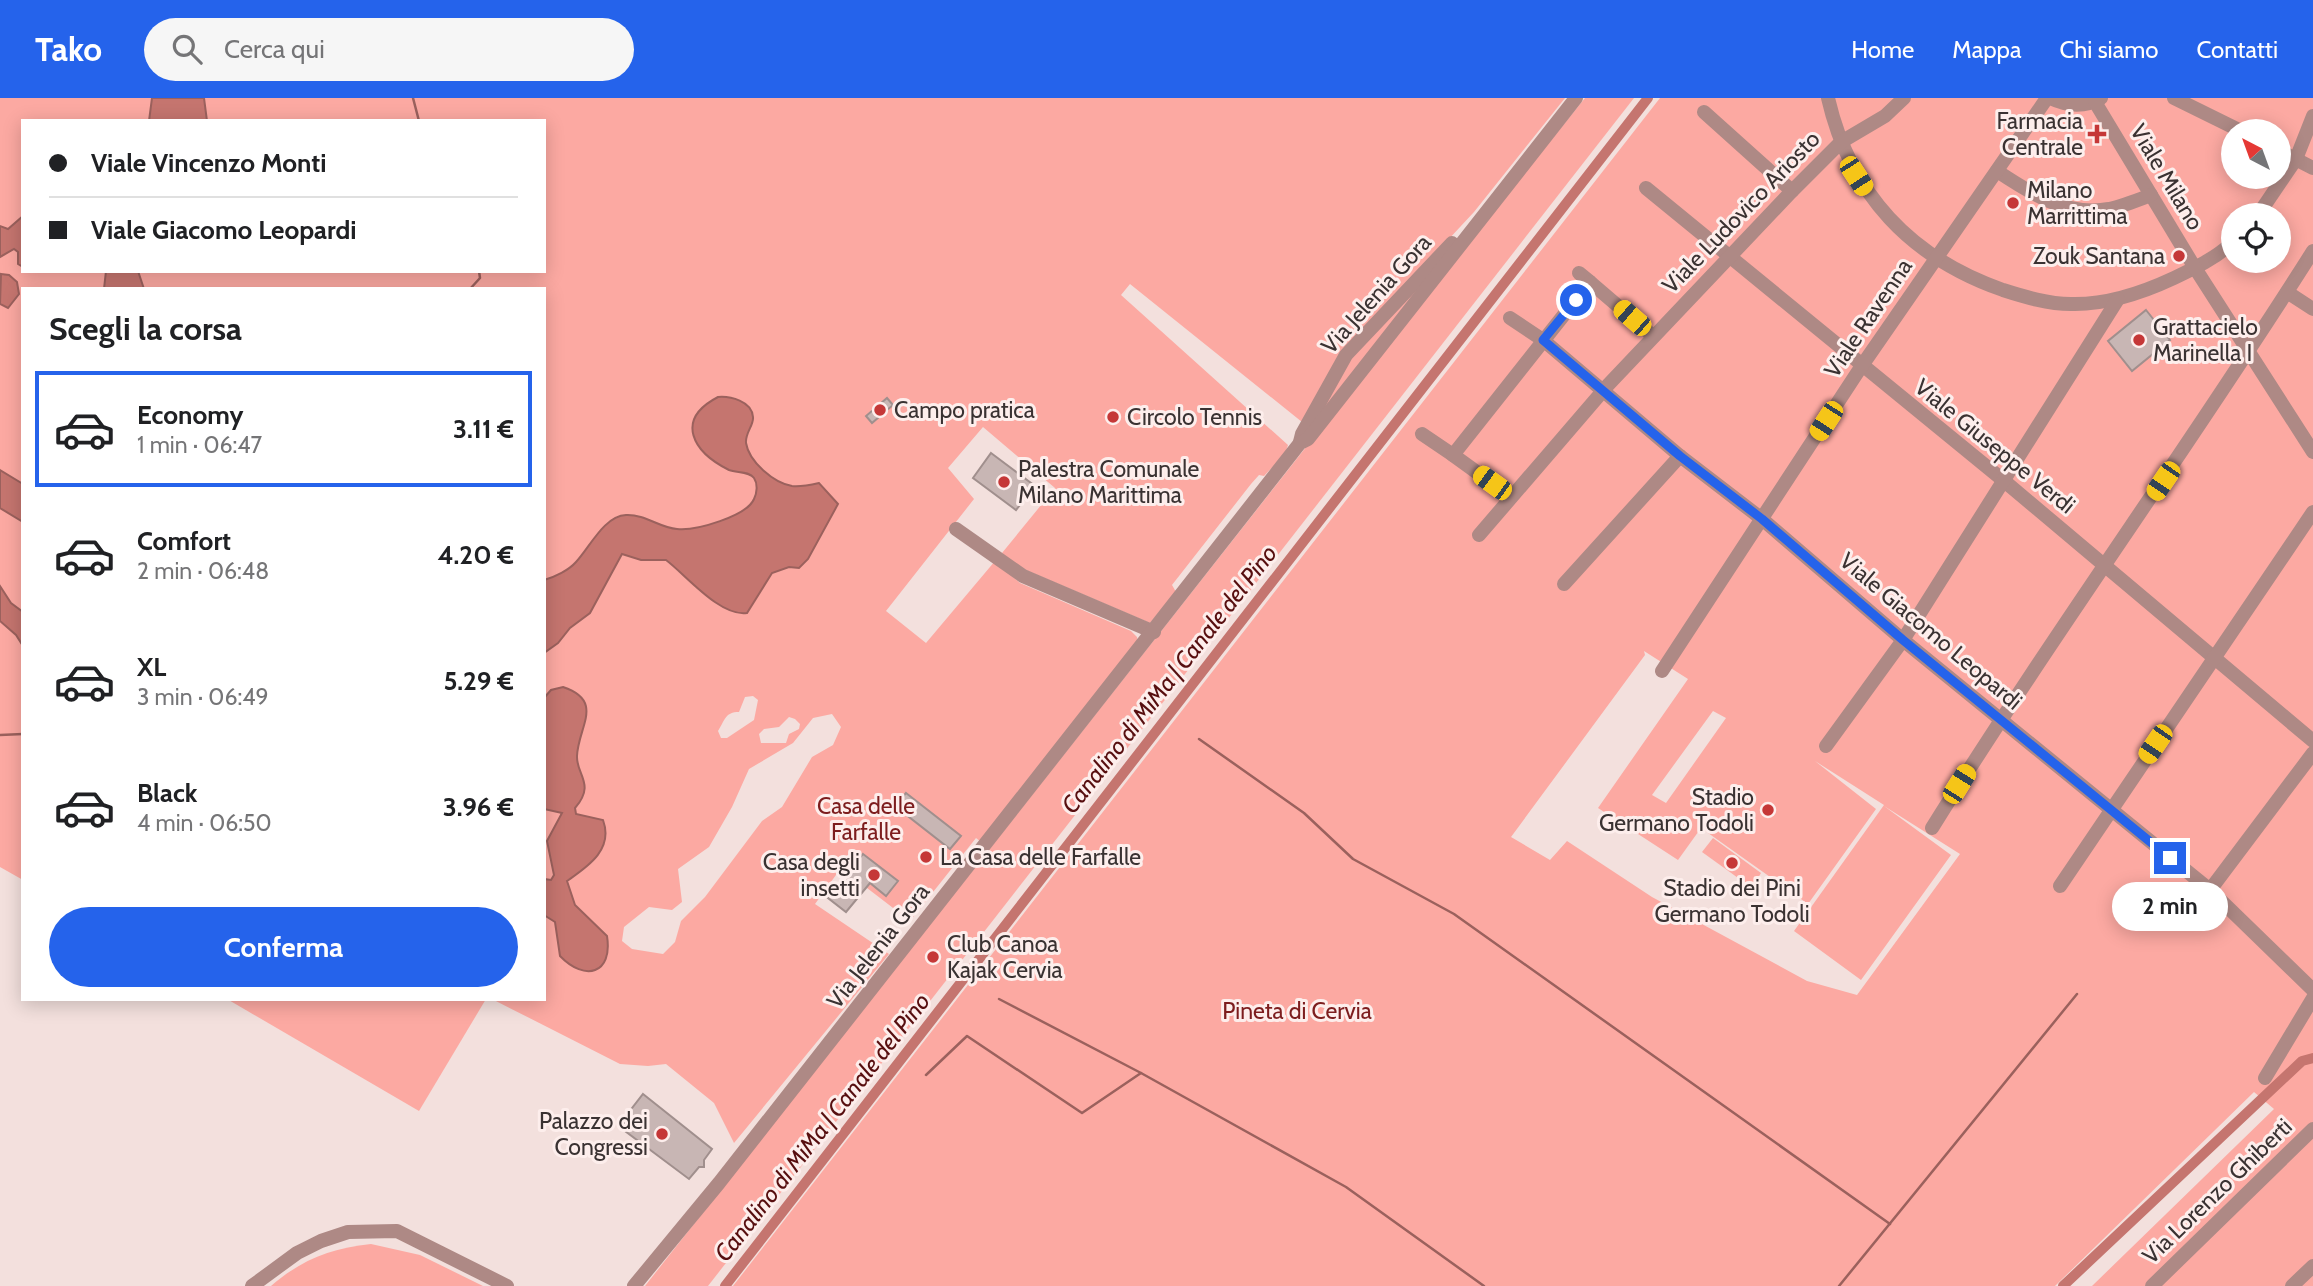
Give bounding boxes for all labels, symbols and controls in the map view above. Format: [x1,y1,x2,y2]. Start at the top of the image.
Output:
search box [144,18,634,81]
text: Tako [35,29,102,69]
icon: search [168,30,206,68]
text: Cerca qui [224,33,325,65]
text: Home [1851,35,1914,64]
text: Mappa [1952,35,2021,64]
text: Chi siamo [2059,35,2158,64]
text: Contatti [2196,35,2278,64]
place label: Farmacia Centrale [1996,107,2083,161]
street label: Viale Milano [2124,119,2210,235]
north arrow [2221,119,2291,189]
map controls [2221,119,2291,273]
street label: Viale Ludovico Ariosto [1656,125,1826,299]
marker: Farmacia Centrale [2089,126,2105,142]
text: Viale Vincenzo Monti [91,147,326,179]
car [1836,153,1877,199]
place label: Milano Marrittima [2027,176,2128,230]
marker: Milano Marrittima [2005,195,2021,211]
button: locate [2221,203,2291,273]
text: Viale Giacomo Leopardi [91,214,357,246]
street label: Via Jelenia Gora [1315,229,1437,359]
place label: Zouk Santana [2033,242,2165,270]
marker: Zouk Santana [2171,248,2187,264]
street label: Viale Ravenna [1818,253,1918,383]
route start [1560,284,1592,316]
car [1610,296,1655,340]
text: Scegli la corsa [49,309,242,348]
place label: Grattacielo Marinella I [2153,313,2258,367]
marker: Grattacielo Marinella I [2131,332,2147,348]
street label: Viale Giuseppe Verdi [1909,373,2081,519]
place label: Campo pratica [894,396,1035,424]
icon: car [53,398,116,461]
car [1806,398,1847,444]
text: Economy [137,399,243,431]
marker: Campo pratica [872,402,888,418]
place label: Circolo Tennis [1127,403,1262,431]
marker: Circolo Tennis [1105,409,1121,425]
text: 3.11 € [453,413,514,445]
text: 1 min · 06:47 [137,431,262,459]
place label: Palestra Comunale Milano Marittima [1018,455,1199,509]
car [2143,458,2184,504]
car [1469,462,1516,504]
marker: Palestra Comunale Milano Marittima [996,474,1012,490]
icon: car [53,524,116,587]
text: Comfort [137,525,231,557]
text: 4.20 € [437,539,514,571]
water label: Canalino di MiMa | Canale del Pino [1055,539,1283,819]
street label: Viale Giacomo Leopardi [1834,546,2028,716]
text: 2 min · 06:48 [137,557,269,585]
icon: car [53,650,116,713]
text: XL [137,651,166,683]
text: 5.29 € [443,665,514,697]
text: 3 min · 06:49 [137,683,269,711]
car [2135,721,2176,767]
car [1939,761,1980,807]
icon: car [53,776,116,839]
text: Black [137,777,197,809]
place label: Stadio Germano Todoli [1599,783,1754,837]
text: 3.96 € [443,791,514,823]
park label: Casa delle Farfalle [817,792,915,846]
marker: Stadio Germano Todoli [1760,802,1776,818]
text: 4 min · 06:50 [137,809,272,837]
route end [2154,842,2186,874]
place label: La Casa delle Farfalle [940,843,1141,871]
place label: Casa degli insetti [763,848,860,902]
marker: La Casa delle Farfalle [918,849,934,865]
marker: Stadio dei Pini Germano Todoli [1724,855,1740,871]
marker: Casa degli insetti [866,867,882,883]
place label: Stadio dei Pini Germano Todoli [1654,874,1810,928]
street label: Via Jelenia Gora [821,878,935,1014]
callout: 2 min [2112,882,2228,932]
text: 2 min [2142,892,2198,920]
button: Conferma [49,907,518,987]
place label: Club Canoa Kajak Cervia [947,930,1063,984]
marker: Club Canoa Kajak Cervia [925,949,941,965]
water label: Canalino di MiMa | Canale del Pino [708,987,936,1267]
park label: Pineta di Cervia [1222,997,1372,1025]
place label: Palazzo dei Congressi [539,1107,648,1161]
street label: Via Lorenzo Ghiberti [2136,1112,2298,1270]
marker: Palazzo dei Congressi [654,1126,670,1142]

